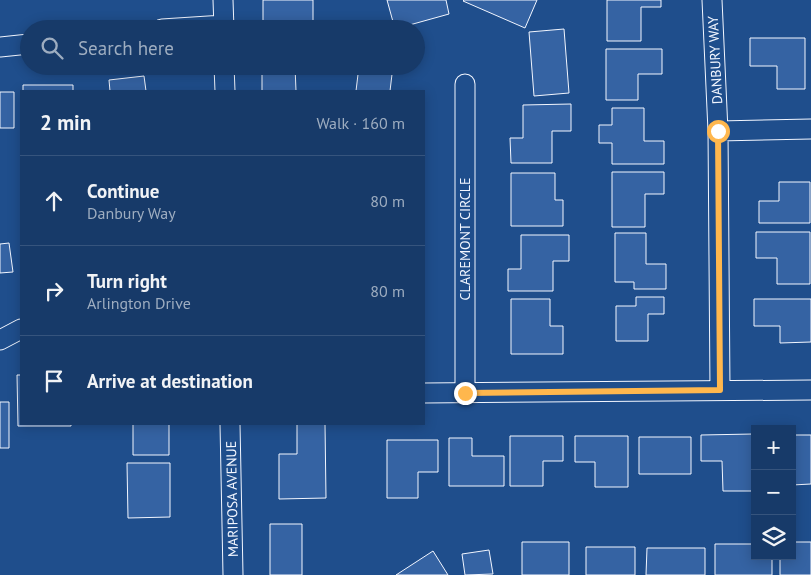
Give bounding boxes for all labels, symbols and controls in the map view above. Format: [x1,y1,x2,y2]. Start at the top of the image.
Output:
street label: DANBURY WAY [704,15,726,105]
search box [20,20,425,75]
icon: search [38,34,66,62]
text: Search here [78,36,174,60]
text: 2 min [40,109,91,136]
text: Walk · 160 m [316,113,405,133]
route start [707,120,730,143]
street label: CLAREMONT CIRCLE [456,178,474,300]
text: Continue [87,179,159,203]
icon: ahead [40,187,68,215]
text: 80 m [370,191,405,211]
text: Danbury Way [87,203,176,223]
text: Turn right [87,269,167,293]
icon: right [40,277,68,305]
text: 80 m [370,281,405,301]
text: Arlington Drive [87,293,191,313]
icon: arrive [40,367,68,395]
text: Arrive at destination [87,369,253,393]
route end [454,382,477,405]
map controls [751,425,796,560]
button: + [751,425,796,470]
street label: MARIPOSA AVENUE [222,441,242,557]
button: − [751,470,796,515]
button: layers [751,515,796,560]

